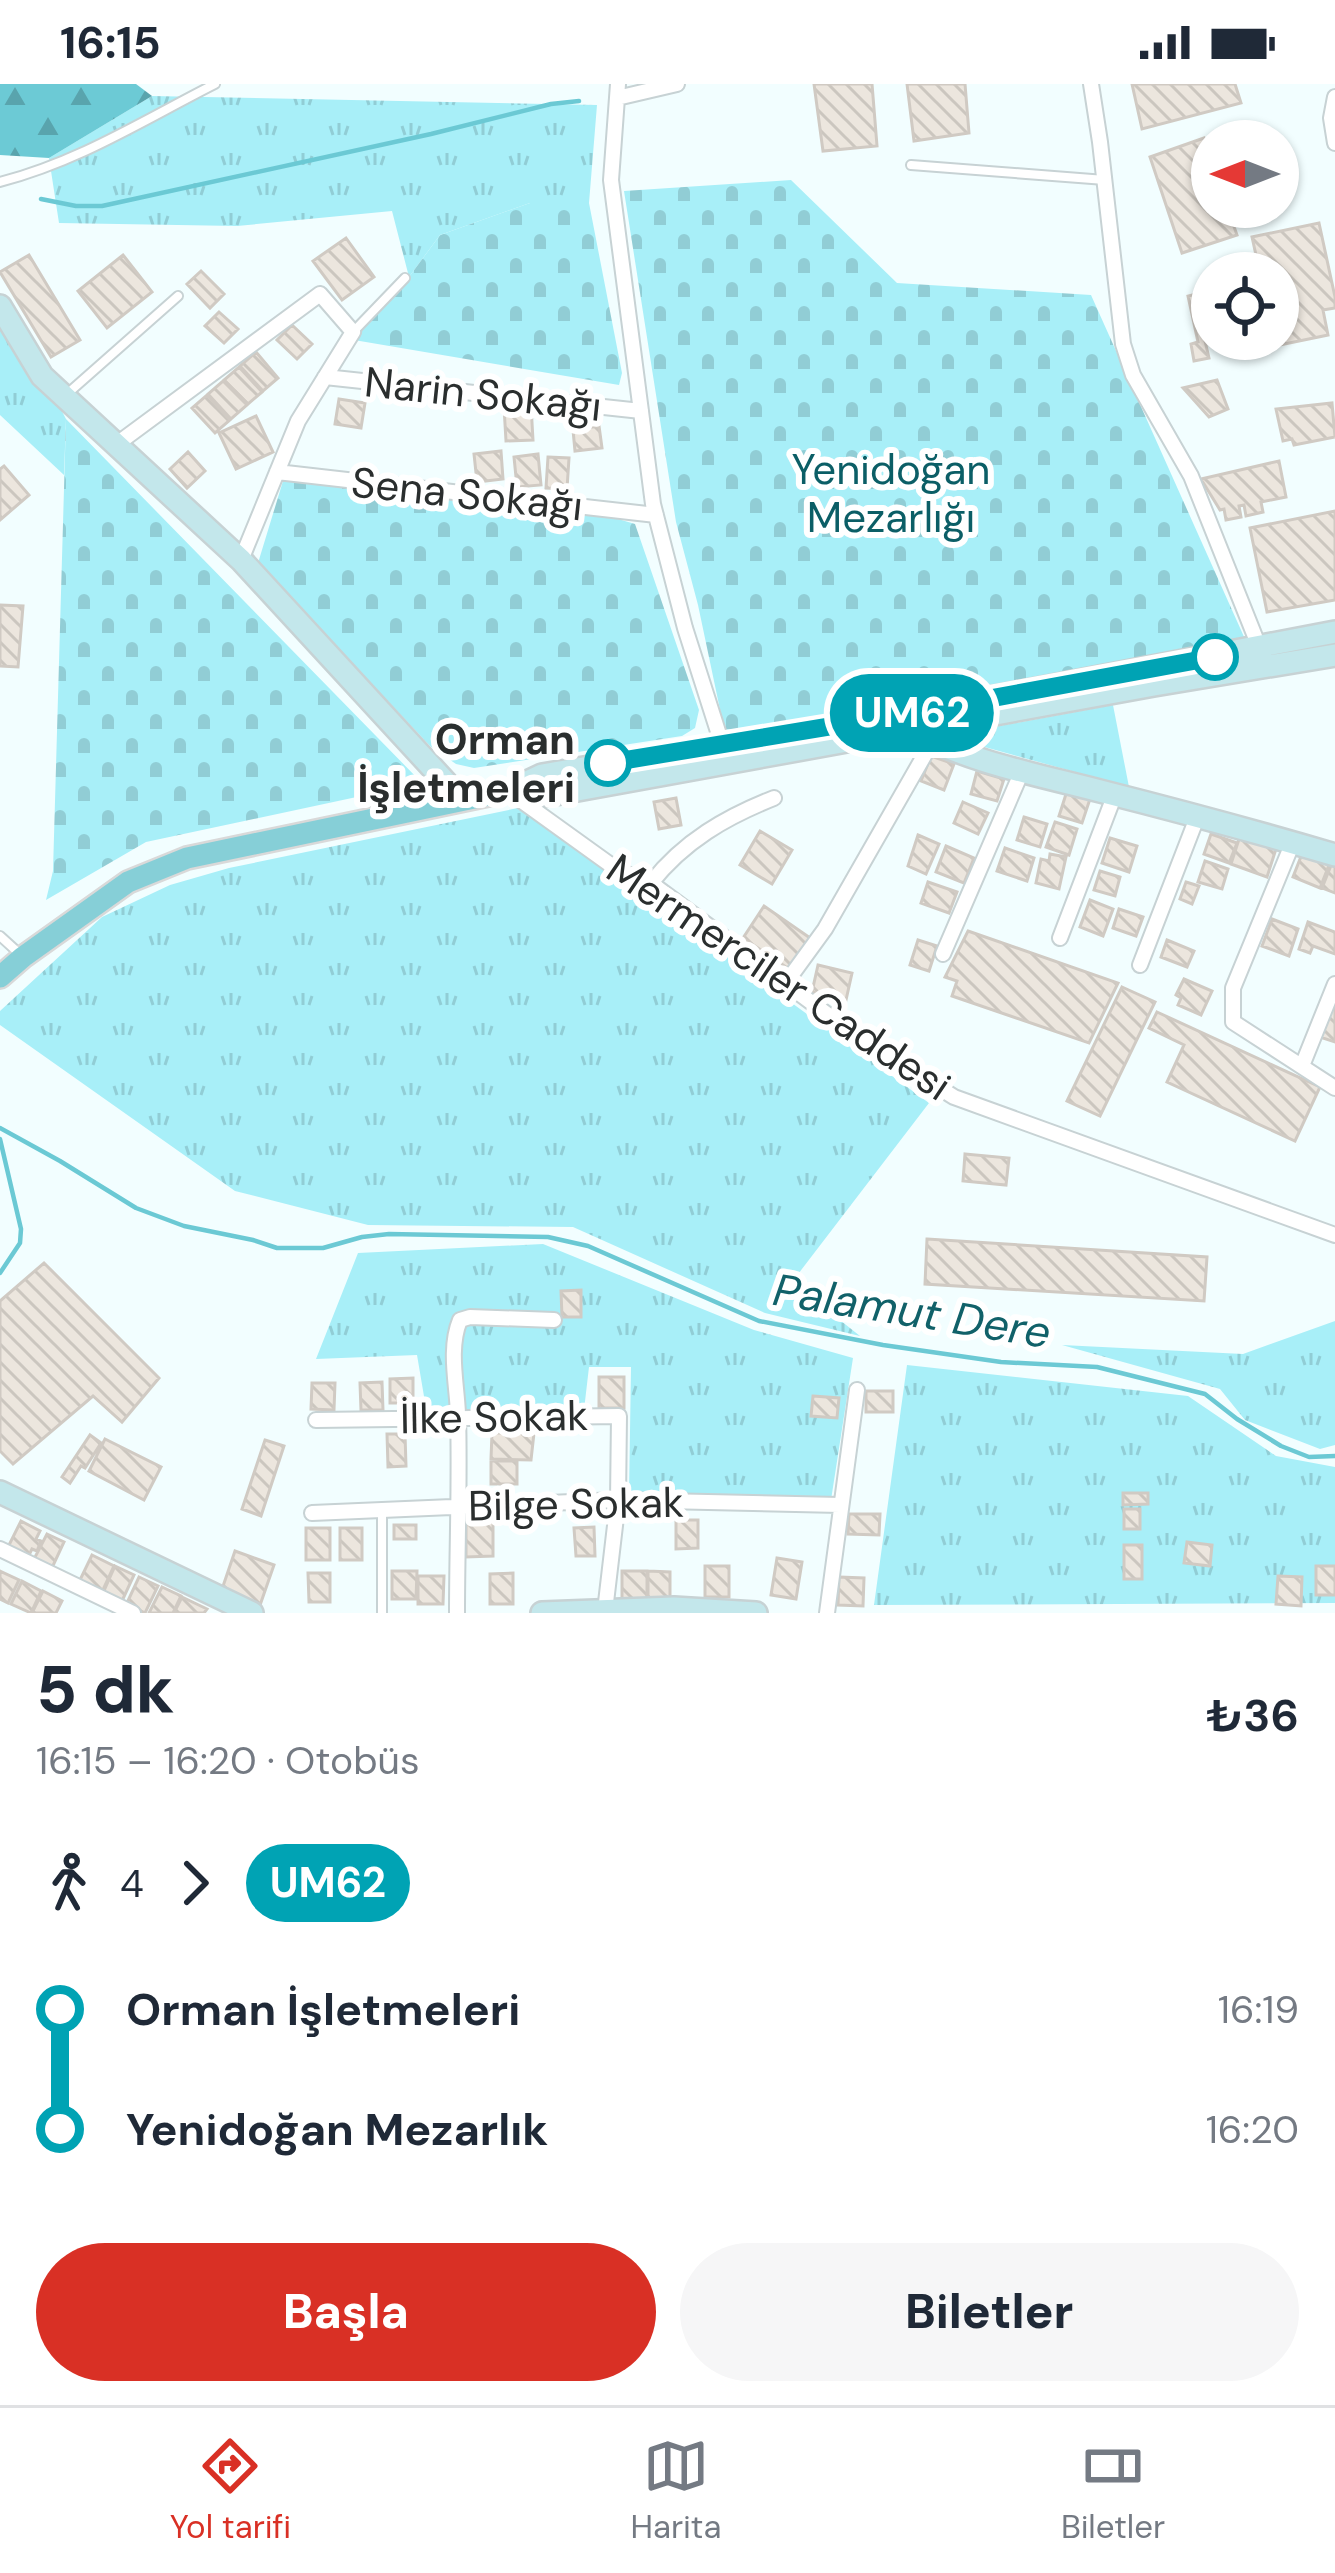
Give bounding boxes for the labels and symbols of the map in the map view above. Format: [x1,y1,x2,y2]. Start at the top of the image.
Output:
north arrow [1191,120,1299,228]
street label: Narin Sokağı [362,354,604,434]
park label: Yenidoğan Mezarlığı [792,442,990,545]
street label: Sena Sokağı [349,455,585,533]
unlabelled marker [1193,635,1237,679]
line badge: UM62 [828,674,996,752]
place label: Orman İşletmeleri [357,712,575,815]
marker: Orman İşletmeleri [586,741,630,785]
street label: Mermerciler Caddesi [596,841,962,1113]
water label: Palamut Dere [769,1260,1055,1362]
street label: İlke Sokak [399,1388,589,1446]
street label: Bilge Sokak [468,1475,684,1533]

